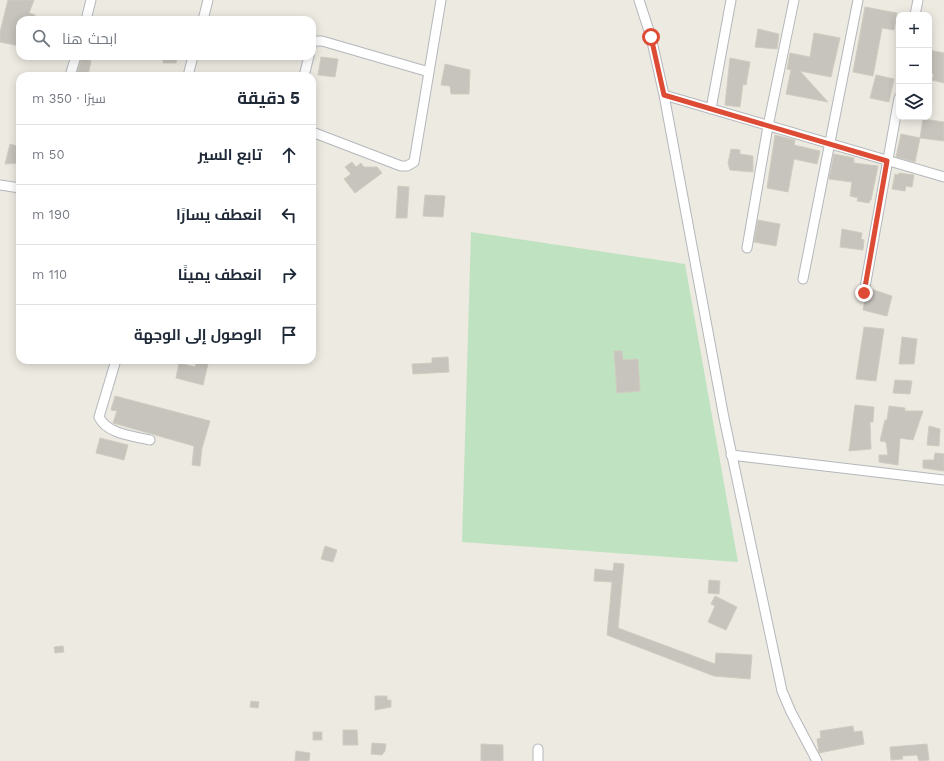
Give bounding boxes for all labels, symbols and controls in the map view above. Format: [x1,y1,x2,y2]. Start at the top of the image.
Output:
map controls [896,12,932,120]
button: + [896,12,932,48]
search box [16,16,316,60]
icon: search [30,27,52,49]
route start [642,28,660,46]
text: ابحث هنا [62,30,117,48]
button: − [896,48,932,84]
button: layers [896,84,932,120]
text: 5 دقيقة [237,88,300,108]
text: سيرًا · 350 m [32,91,106,106]
icon: ahead [278,144,300,166]
text: تابع السير [198,146,262,164]
text: 50 m [32,147,64,162]
icon: left [278,204,300,226]
text: انعطف يسارًا [176,206,262,224]
text: 190 m [32,207,70,222]
icon: right [278,264,300,286]
text: انعطف يمينًا [178,266,262,284]
text: 110 m [32,267,67,282]
route end [855,284,873,302]
icon: arrive [278,324,300,346]
text: الوصول إلى الوجهة [134,326,262,344]

